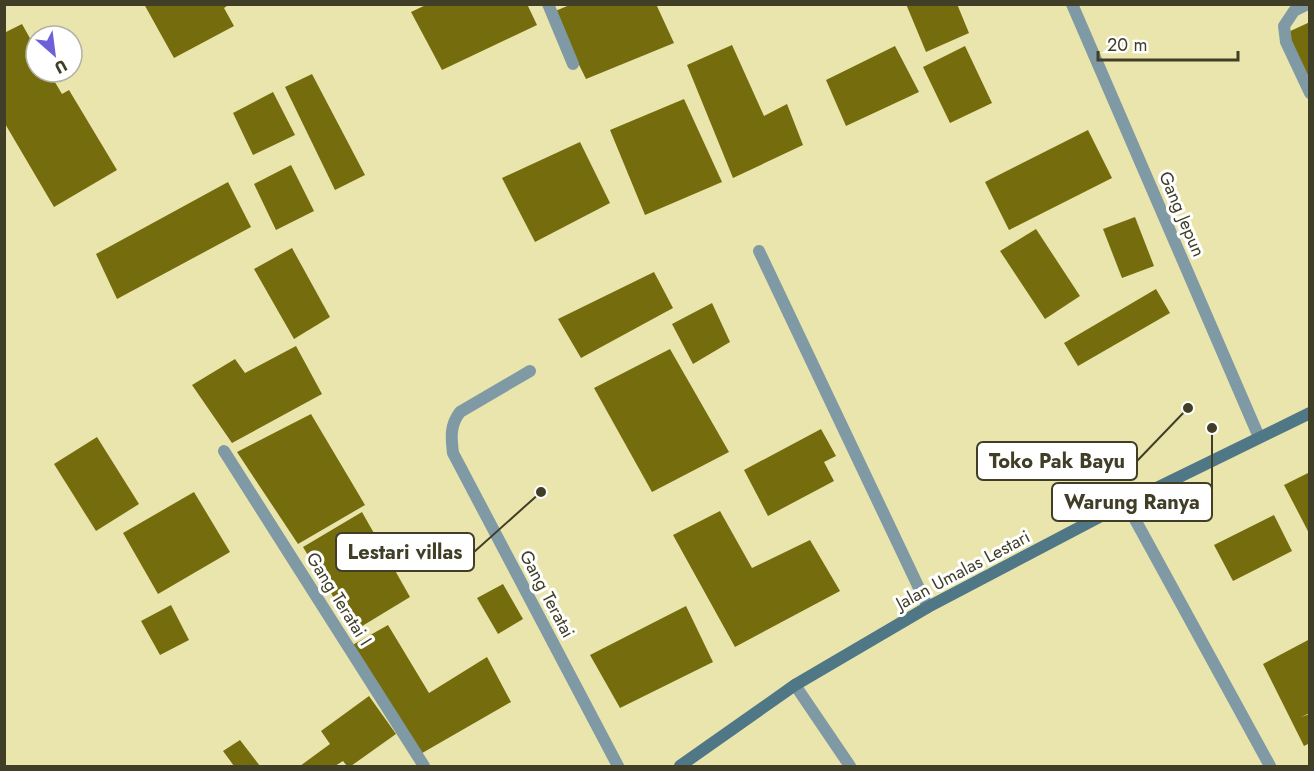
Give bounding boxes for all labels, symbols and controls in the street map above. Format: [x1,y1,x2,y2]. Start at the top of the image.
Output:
north arrow [24,24,84,84]
scale bar [1098,24,1238,62]
text: 20 m [1107,32,1147,58]
text: U [50,54,71,80]
street label: Gang Jepun [1152,167,1212,261]
callout: Toko Pak Bayu [977,442,1137,480]
text: Toko Pak Bayu [989,447,1125,476]
callout: Warung Ranya [1052,483,1212,521]
text: Warung Ranya [1064,488,1200,517]
street label: Jalan Umalas Lestari [890,524,1035,617]
callout: Lestari villas [336,533,474,571]
text: Lestari villas [348,538,462,567]
street label: Gang Teratai [513,545,581,643]
street label: Gang Teratai I [300,547,378,651]

